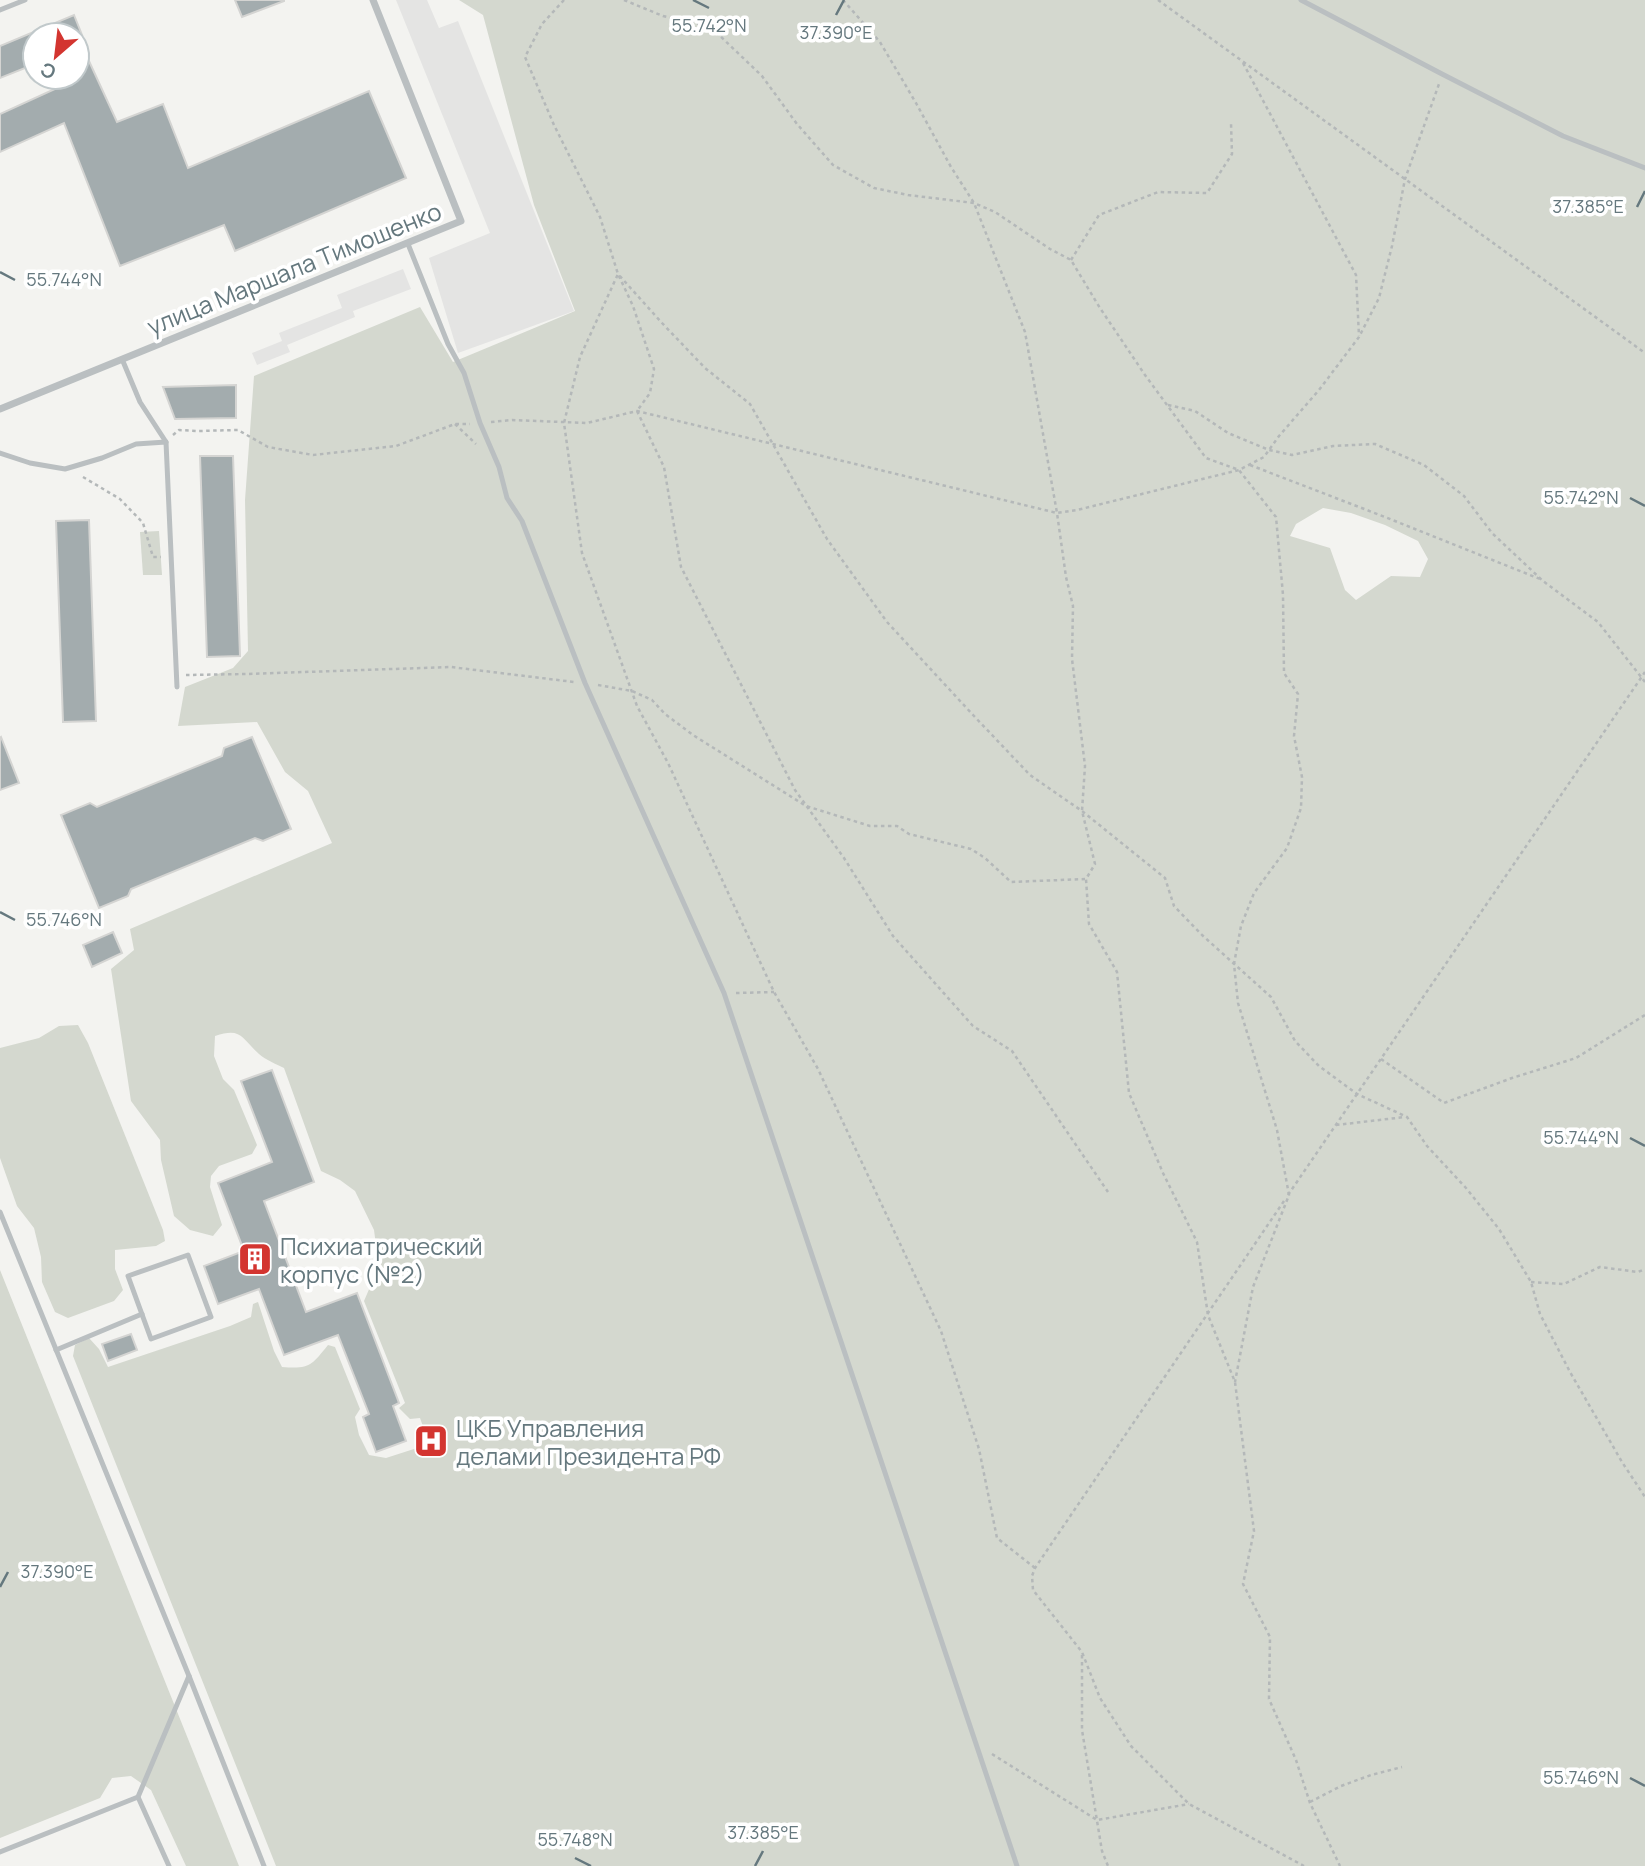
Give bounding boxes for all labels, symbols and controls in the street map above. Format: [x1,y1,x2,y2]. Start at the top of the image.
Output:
text: 55.742°N [672,13,746,37]
text: 37.390°E [800,20,872,44]
north arrow [21,21,91,91]
text: С [36,56,60,86]
street label: улица Маршала Тимошенко [142,194,446,342]
text: 37.385°E [1552,194,1624,218]
text: 55.744°N [26,267,102,291]
text: 55.742°N [1544,485,1618,509]
text: 55.746°N [26,907,102,931]
text: 55.744°N [1543,1125,1619,1149]
place label: Психиатрический корпус (№2) [280,1229,483,1290]
building icon: Психиатрический корпус (№2) [236,1240,274,1278]
place label: ЦКБ Управления делами Президента РФ [456,1411,721,1472]
hospital icon: ЦКБ Управления делами Президента РФ [412,1422,450,1460]
text: 37.390°E [21,1559,93,1583]
text: 55.746°N [1543,1765,1619,1789]
text: 37.385°E [727,1820,799,1844]
text: 55.748°N [537,1827,613,1851]

